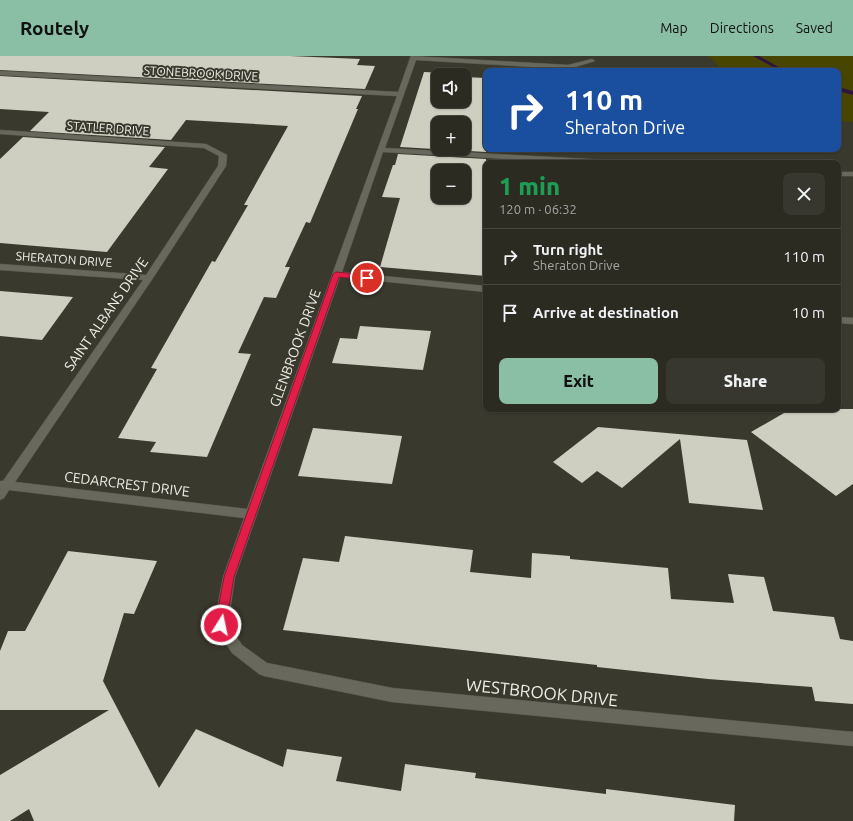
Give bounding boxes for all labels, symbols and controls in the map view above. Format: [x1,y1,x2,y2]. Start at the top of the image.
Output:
text: Routely [20,17,89,39]
text: Map [660,20,688,36]
text: Directions [710,20,774,36]
text: Saved [796,20,833,36]
street label: STONEBROOK DRIVE [143,64,259,83]
map controls [431,68,471,204]
button: sound [431,68,471,108]
icon: right [499,84,551,136]
text: 110 m [565,84,643,115]
button: + [431,116,471,156]
text: Sheraton Drive [565,117,685,137]
street label: STATLER DRIVE [66,119,150,137]
button: − [431,164,471,204]
text: 1 min [499,173,560,200]
button: close [783,173,825,215]
text: 120 m · 06:32 [499,202,577,216]
text: Turn right [533,241,603,258]
icon: right [499,246,521,268]
text: 110 m [783,248,825,265]
street label: SHERATON DRIVE [15,249,113,269]
street label: SAINT ALBANS DRIVE [61,254,151,374]
text: Sheraton Drive [533,258,620,272]
pin [350,261,384,295]
icon: arrive [356,267,378,289]
street label: GLENBROOK DRIVE [266,287,324,409]
icon: arrive [499,302,521,324]
text: Arrive at destination [533,304,679,321]
text: 10 m [792,304,825,321]
button: Exit [499,358,658,404]
button: Share [666,358,825,404]
street label: CEDARCREST DRIVE [63,468,191,500]
position arrow [200,604,242,646]
street label: WESTBROOK DRIVE [465,675,619,709]

